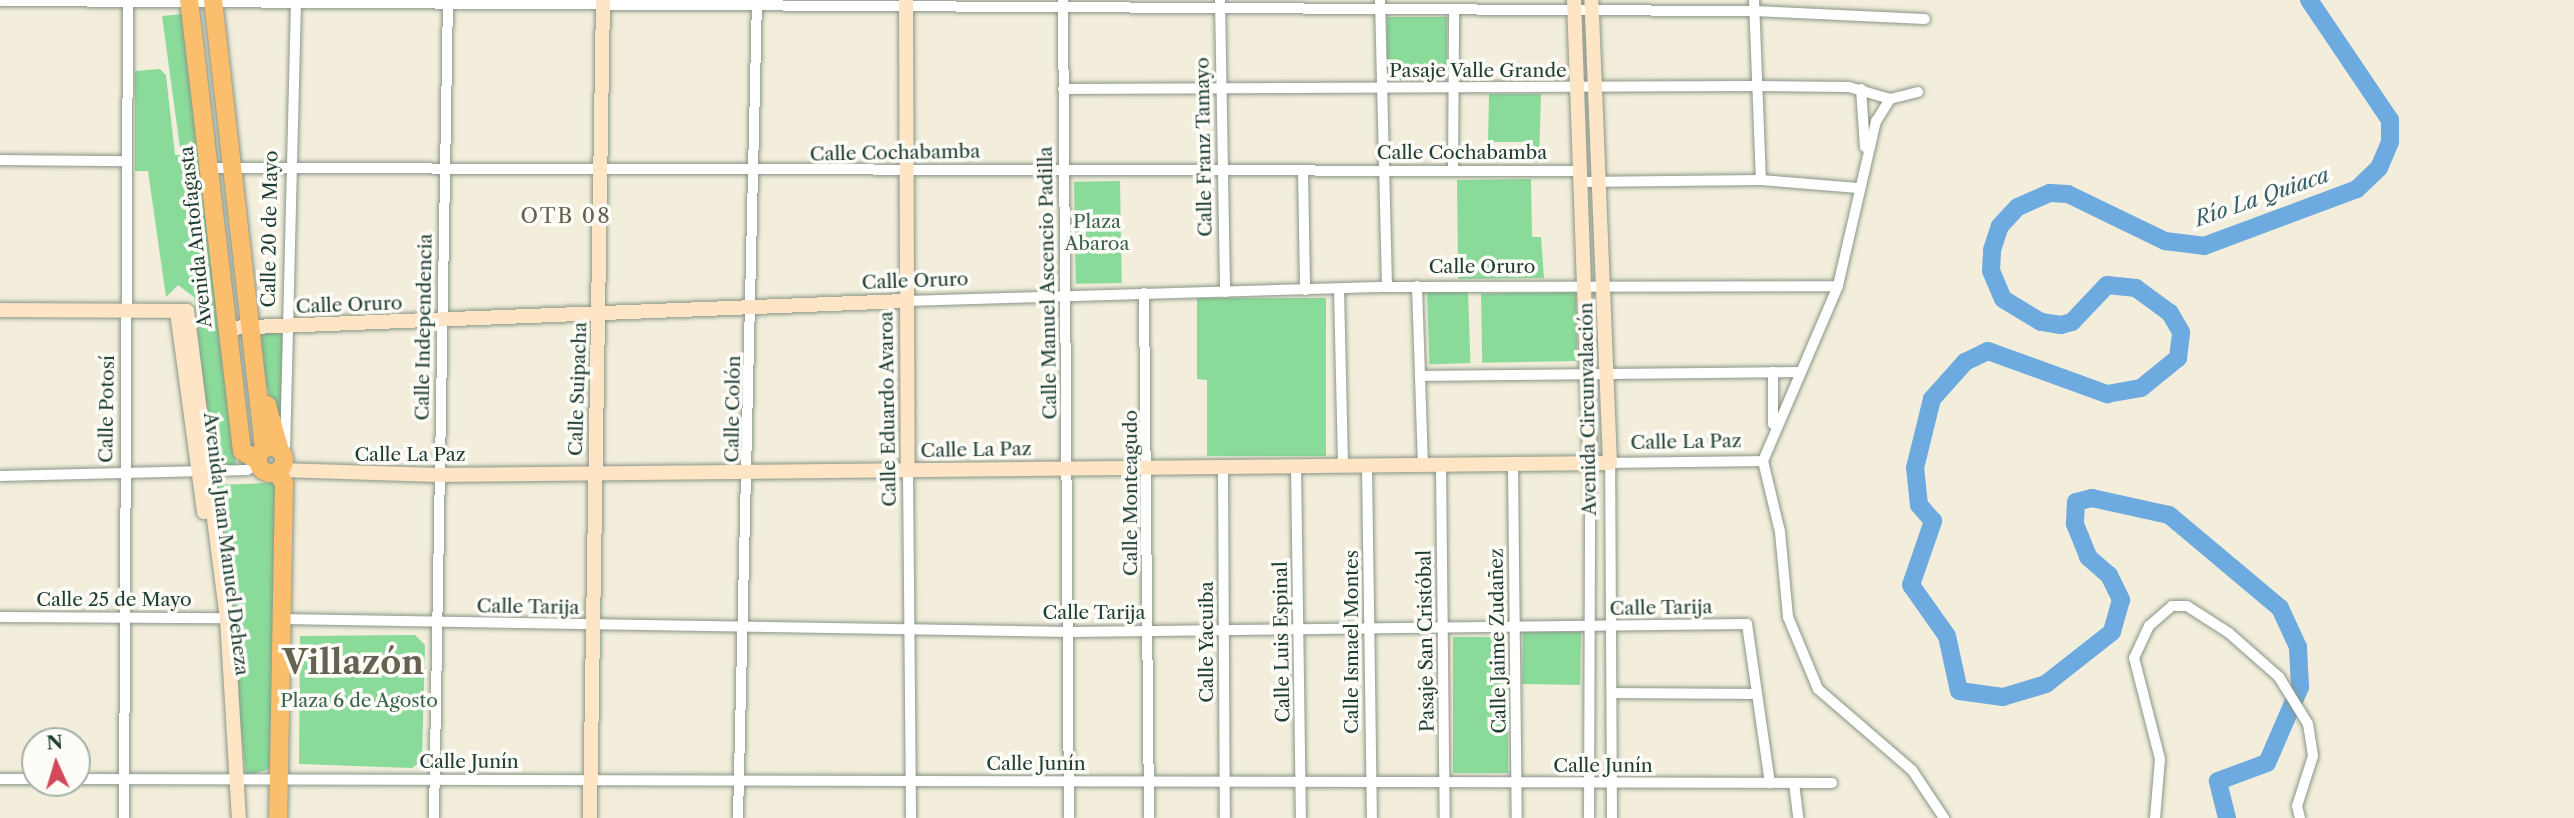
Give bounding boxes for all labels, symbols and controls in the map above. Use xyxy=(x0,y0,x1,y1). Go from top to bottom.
street label: Calle Franz Tamayo xyxy=(1191,57,1217,237)
street label: Pasaje Valle Grande xyxy=(1389,60,1567,82)
street label: Calle Cochabamba xyxy=(810,140,980,166)
street label: Calle Cochabamba xyxy=(1377,142,1547,164)
street label: Avenida Antofagasta xyxy=(175,145,217,329)
street label: Calle Manuel Ascencio Padilla xyxy=(1034,146,1062,420)
street label: Calle 20 de Mayo xyxy=(257,150,283,308)
water label: Río La Quiaca xyxy=(2192,162,2332,232)
district label: OTB 08 xyxy=(521,203,611,229)
park label: Plaza Abaroa xyxy=(1065,211,1129,255)
street label: Calle Independencia xyxy=(411,233,437,421)
street label: Calle Oruro xyxy=(1429,256,1535,278)
street label: Calle Oruro xyxy=(861,268,969,294)
street label: Calle Oruro xyxy=(295,292,403,318)
street label: Avenida Circunvalación xyxy=(1575,302,1601,516)
street label: Calle Eduardo Avaroa xyxy=(875,311,901,507)
street label: Calle Suipacha xyxy=(564,322,592,456)
street label: Calle Potosí xyxy=(95,355,119,463)
street label: Calle Colón xyxy=(721,355,745,463)
street label: Calle Monteagudo xyxy=(1120,410,1142,576)
street label: Avenida Juan Manuel Deheza xyxy=(199,411,253,677)
street label: Calle La Paz xyxy=(1630,430,1742,454)
street label: Calle La Paz xyxy=(920,438,1032,462)
street label: Calle La Paz xyxy=(354,444,466,466)
street label: Calle Jaime Zudañez xyxy=(1485,548,1511,734)
street label: Calle Ismael Montes xyxy=(1341,550,1363,734)
street label: Pasaje San Cristóbal xyxy=(1413,550,1439,732)
street label: Calle Luis Espinal xyxy=(1269,561,1295,723)
street label: Calle Yacuiba xyxy=(1196,581,1218,703)
street label: Calle 25 de Mayo xyxy=(36,589,192,611)
street label: Calle Tarija xyxy=(476,595,580,619)
street label: Calle Tarija xyxy=(1609,596,1713,620)
street label: Calle Tarija xyxy=(1042,602,1146,624)
district label: Villazón xyxy=(282,643,424,683)
park label: Plaza 6 de Agosto xyxy=(280,690,438,712)
north arrow xyxy=(21,727,91,797)
text: N xyxy=(46,731,64,755)
street label: Calle Junín xyxy=(419,751,519,773)
street label: Calle Junín xyxy=(986,753,1086,775)
street label: Calle Junín xyxy=(1553,755,1653,777)

